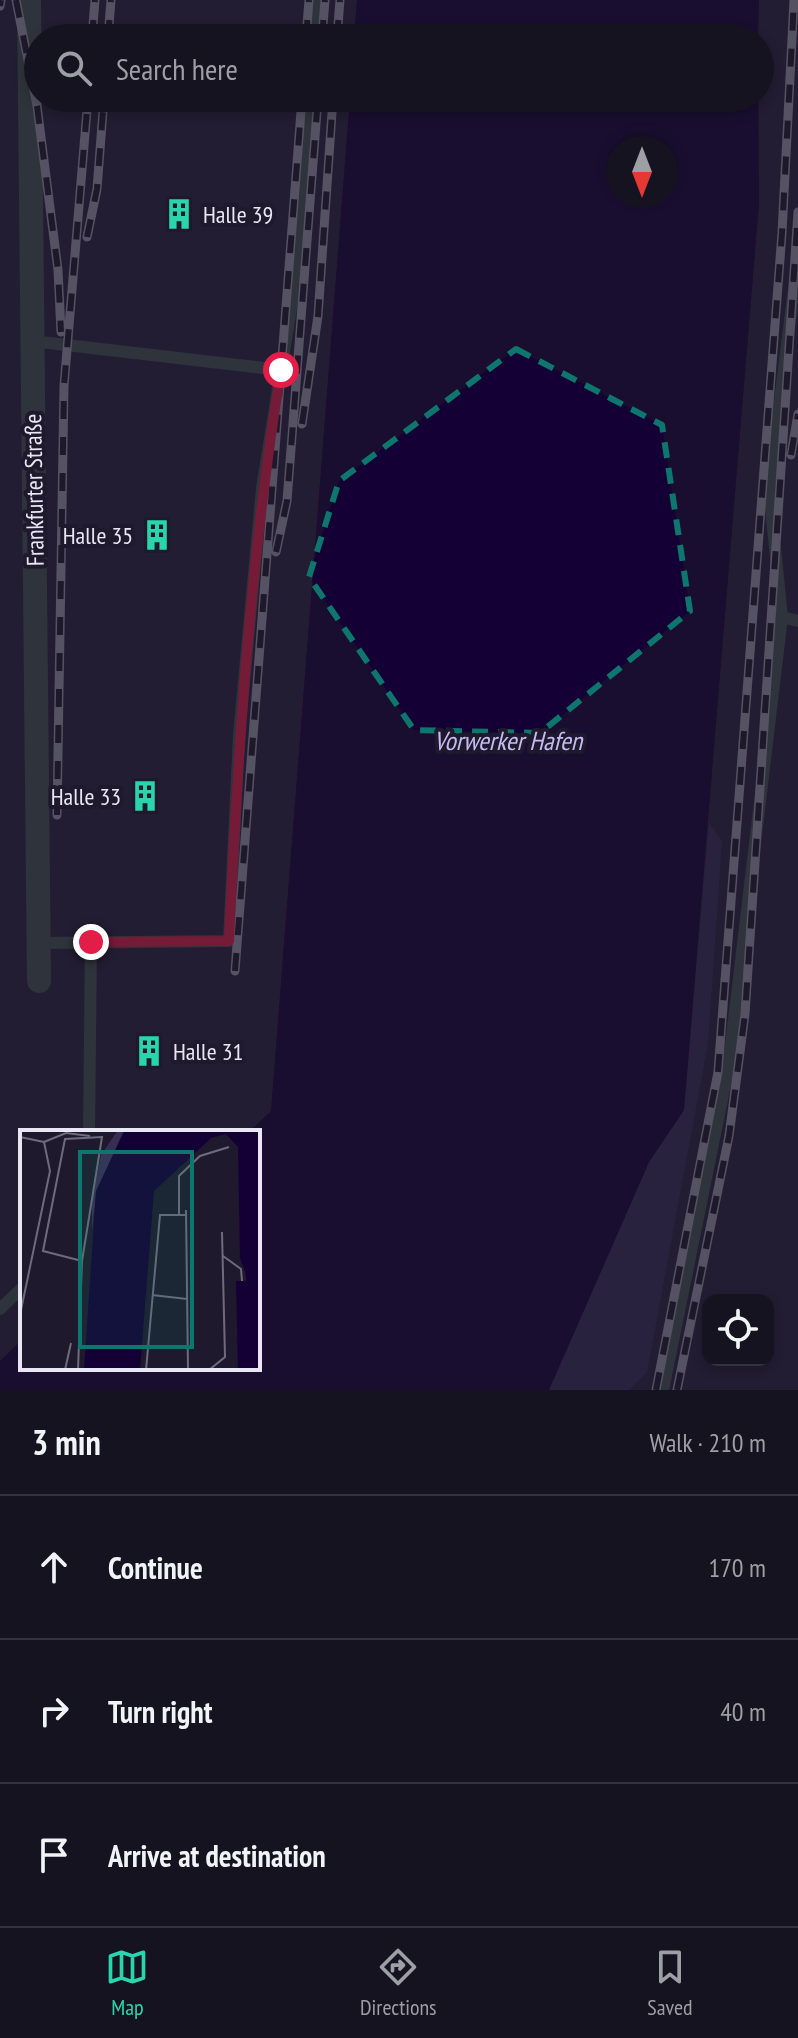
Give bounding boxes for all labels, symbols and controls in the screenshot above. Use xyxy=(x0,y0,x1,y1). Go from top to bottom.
search box xyxy=(24,24,774,112)
icon: search xyxy=(52,46,96,90)
text: Search here xyxy=(116,49,238,88)
north arrow xyxy=(606,136,678,208)
building icon: Halle 39 xyxy=(162,197,196,231)
place label: Halle 39 xyxy=(203,199,273,230)
route start xyxy=(263,352,299,388)
street label: Frankfurter Straße xyxy=(17,414,51,566)
building icon: Halle 35 xyxy=(140,518,174,552)
place label: Halle 35 xyxy=(63,520,133,551)
water label: Vorwerker Hafen xyxy=(434,724,584,757)
building icon: Halle 33 xyxy=(128,779,162,813)
place label: Halle 33 xyxy=(51,781,121,812)
route end xyxy=(73,924,109,960)
building icon: Halle 31 xyxy=(132,1034,166,1068)
place label: Halle 31 xyxy=(173,1036,243,1067)
inset map xyxy=(20,1130,260,1370)
map controls xyxy=(702,1294,774,1366)
button: locate xyxy=(702,1294,774,1366)
text: 3 min xyxy=(32,1420,101,1464)
text: Walk · 210 m xyxy=(649,1426,766,1459)
icon: ahead xyxy=(32,1545,76,1589)
text: Continue xyxy=(108,1548,203,1587)
text: 170 m xyxy=(708,1551,766,1584)
icon: right xyxy=(32,1689,76,1733)
text: Turn right xyxy=(108,1692,212,1731)
text: 40 m xyxy=(720,1695,766,1728)
icon: arrive xyxy=(32,1833,76,1877)
text: Arrive at destination xyxy=(108,1836,326,1875)
tab: Map xyxy=(105,1945,149,2021)
tab: Directions xyxy=(360,1945,437,2021)
tab: Saved xyxy=(647,1945,693,2021)

